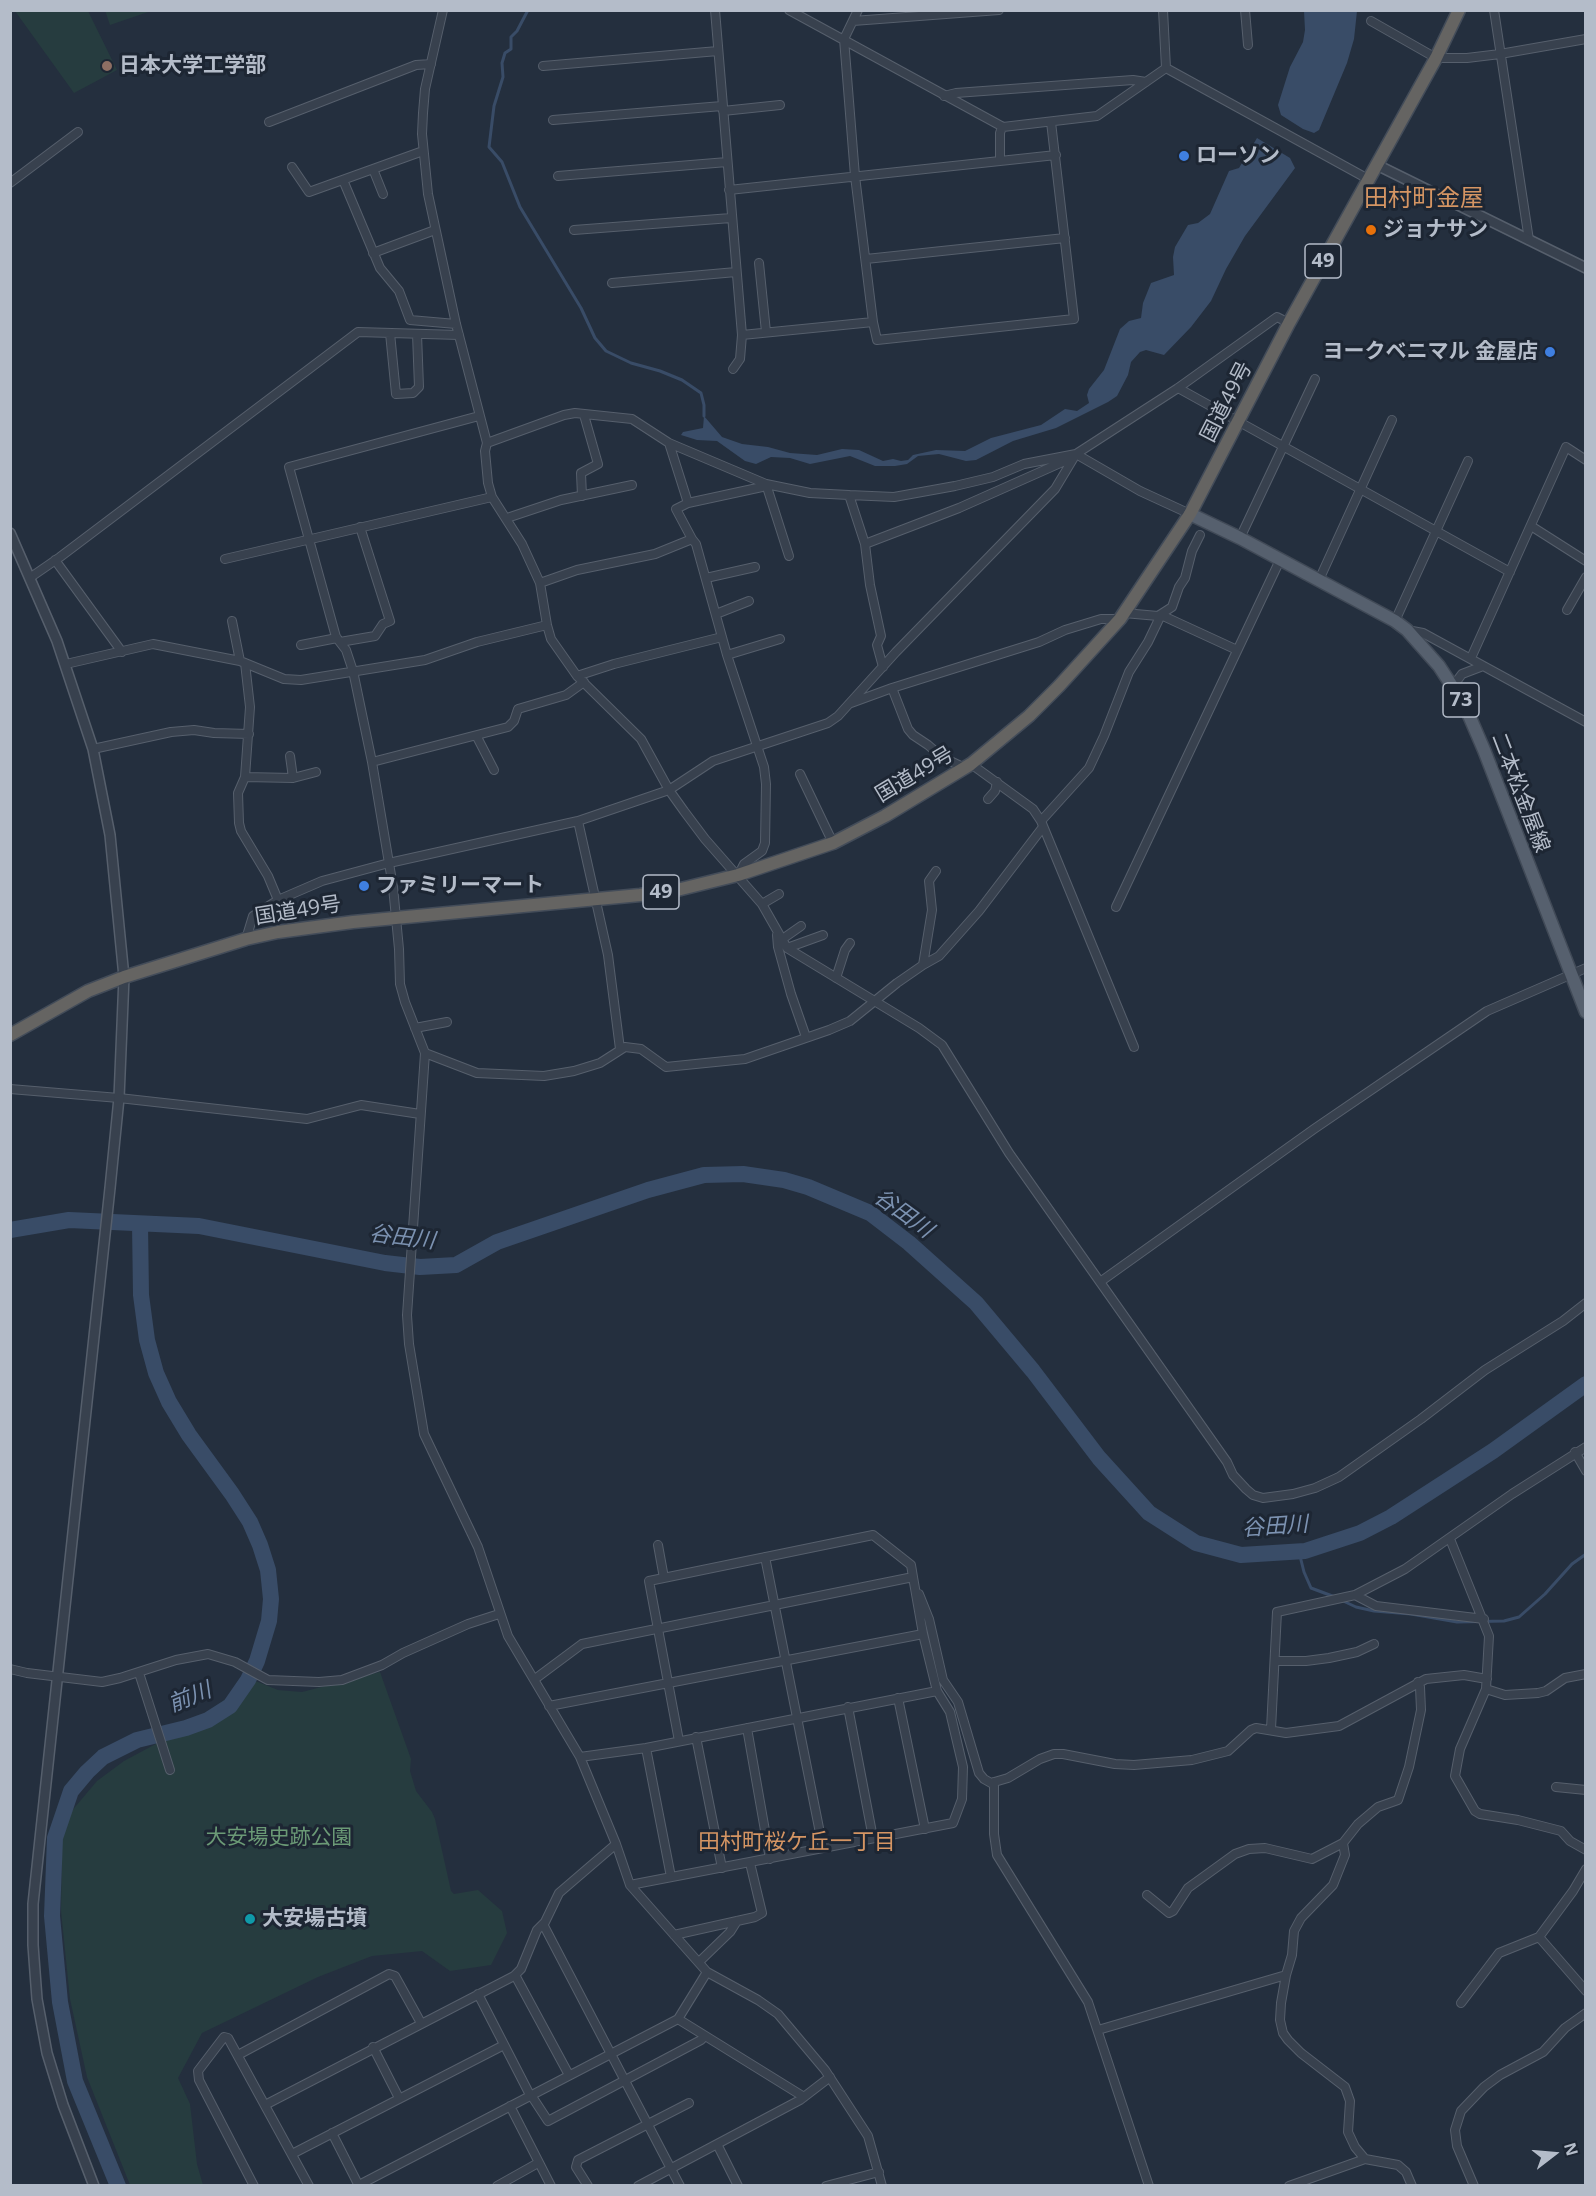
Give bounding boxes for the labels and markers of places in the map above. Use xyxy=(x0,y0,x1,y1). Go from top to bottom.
place label: 日本大学工学部 xyxy=(119,53,266,79)
marker: 日本大学工学部 xyxy=(100,59,114,73)
place label: ローソン xyxy=(1196,143,1280,169)
marker: ローソン xyxy=(1177,149,1191,163)
place label: ジョナサン xyxy=(1383,217,1488,243)
marker: ジョナサン xyxy=(1364,223,1378,237)
place label: ヨークベニマル 金屋店 xyxy=(1323,339,1538,365)
marker: ヨークベニマル 金屋店 xyxy=(1543,345,1557,359)
place label: ファミリーマート xyxy=(376,873,544,899)
marker: ファミリーマート xyxy=(357,879,371,893)
place label: 大安場古墳 xyxy=(262,1906,367,1932)
marker: 大安場古墳 xyxy=(243,1912,257,1926)

